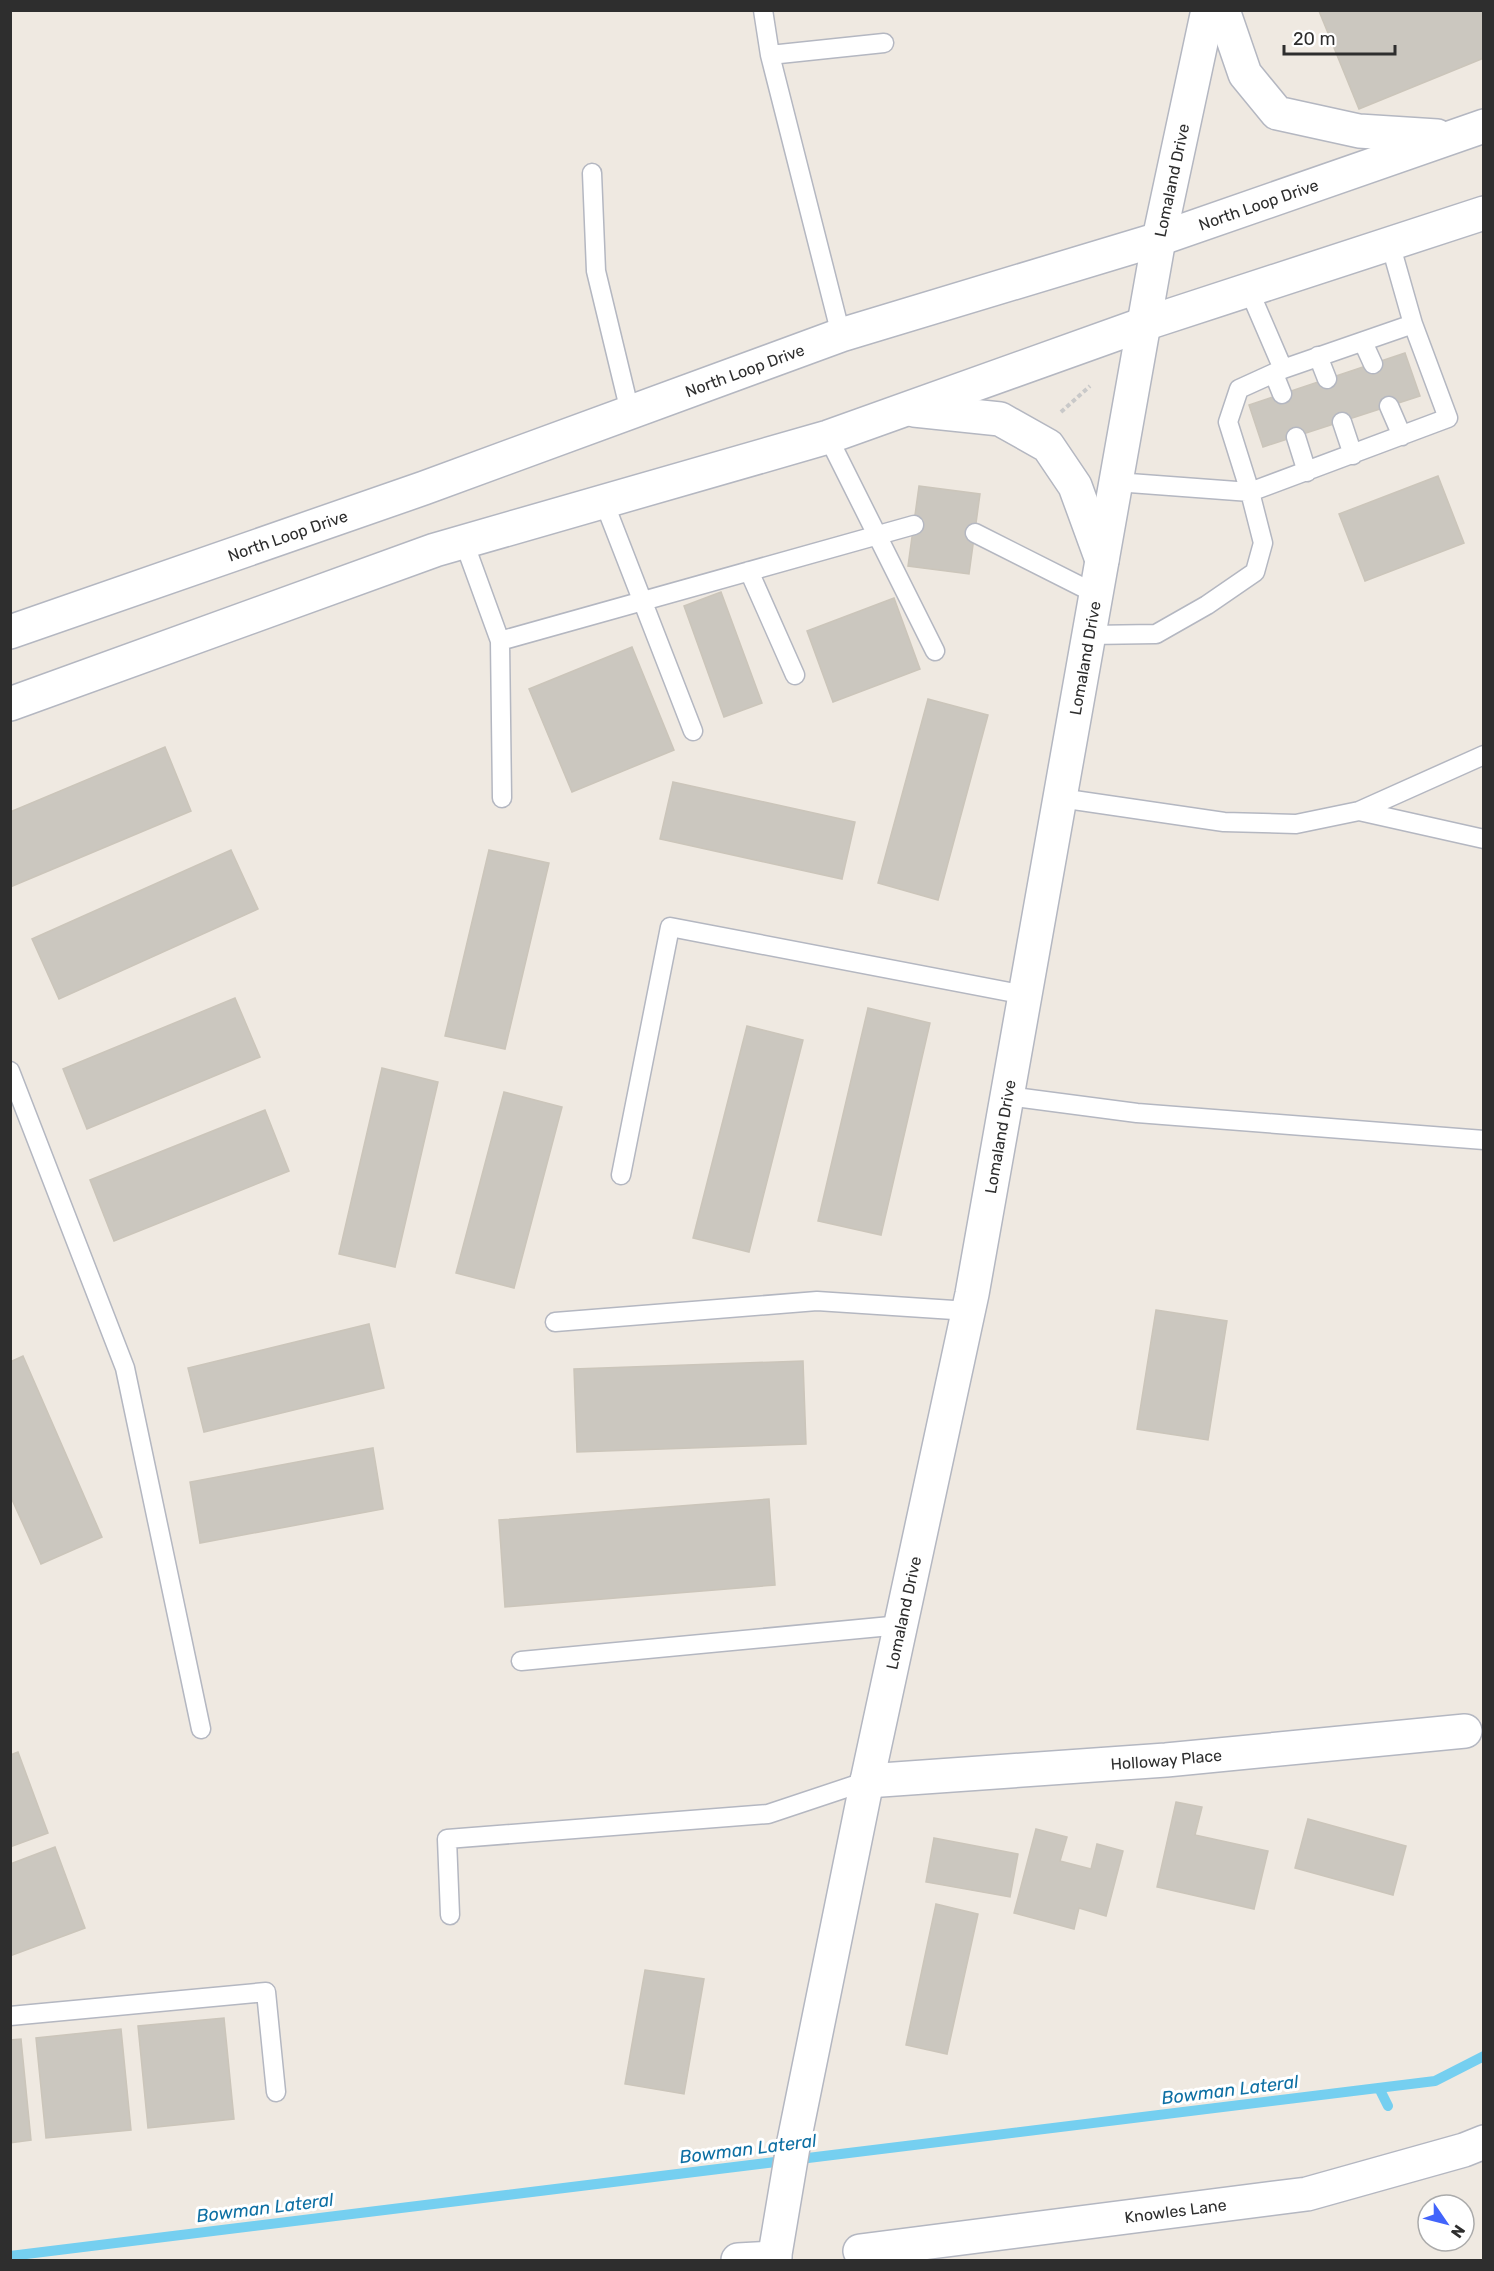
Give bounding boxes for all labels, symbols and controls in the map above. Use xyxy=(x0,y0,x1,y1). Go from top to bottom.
scale bar xyxy=(1284,18,1395,56)
text: 20 m xyxy=(1293,28,1335,50)
street label: Lomaland Drive xyxy=(1151,122,1193,239)
street label: North Loop Drive xyxy=(1196,175,1321,234)
street label: North Loop Drive xyxy=(683,340,807,401)
street label: North Loop Drive xyxy=(225,506,350,565)
street label: Lomaland Drive xyxy=(1066,600,1105,717)
street label: Lomaland Drive xyxy=(981,1078,1020,1195)
street label: Lomaland Drive xyxy=(882,1554,925,1671)
street label: Holloway Place xyxy=(1110,1746,1223,1774)
water label: Bowman Lateral xyxy=(1160,2071,1300,2109)
water label: Bowman Lateral xyxy=(678,2130,818,2168)
water label: Bowman Lateral xyxy=(195,2189,335,2227)
north arrow xyxy=(1416,2193,1476,2253)
street label: Knowles Lane xyxy=(1123,2195,1228,2227)
text: N xyxy=(1447,2221,1469,2241)

